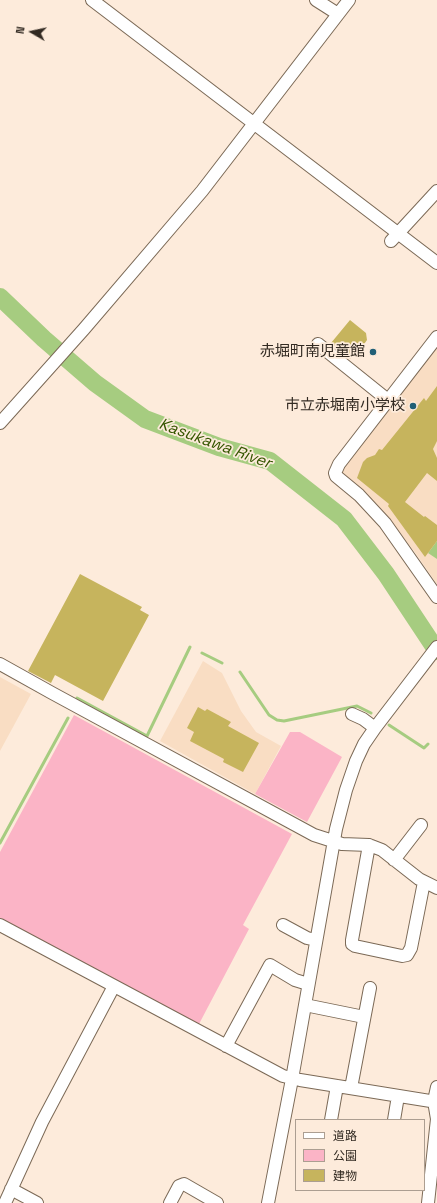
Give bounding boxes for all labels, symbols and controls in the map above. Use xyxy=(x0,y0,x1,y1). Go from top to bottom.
north arrow xyxy=(12,12,52,52)
text: N xyxy=(13,25,28,35)
place label: 赤堀町南児童館 xyxy=(260,343,365,361)
marker: 赤堀町南児童館 xyxy=(368,347,378,357)
place label: 市立赤堀南小学校 xyxy=(285,397,405,415)
marker: 市立赤堀南小学校 xyxy=(408,401,418,411)
water label: Kasukawa River xyxy=(156,415,274,473)
legend xyxy=(295,1119,425,1191)
text: 道路 xyxy=(333,1128,357,1144)
text: 公園 xyxy=(333,1148,357,1164)
text: 建物 xyxy=(333,1168,357,1184)

